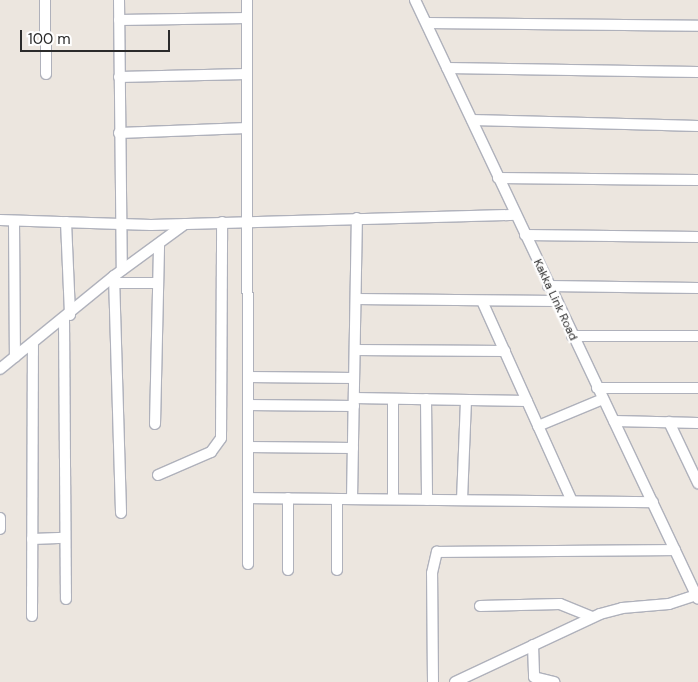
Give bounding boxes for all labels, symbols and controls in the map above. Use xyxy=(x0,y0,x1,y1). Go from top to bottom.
scale bar xyxy=(22,20,172,52)
text: 100 m xyxy=(28,29,71,49)
street label: Kakka Link Road xyxy=(530,257,580,343)

